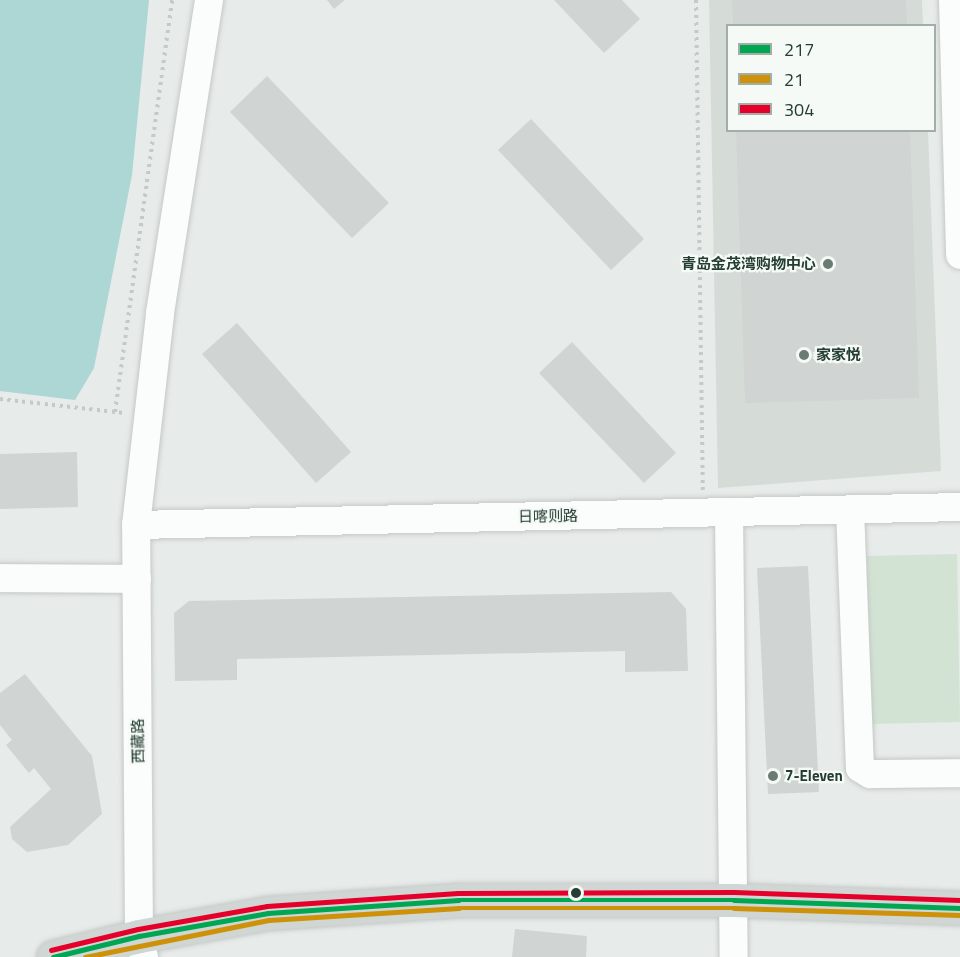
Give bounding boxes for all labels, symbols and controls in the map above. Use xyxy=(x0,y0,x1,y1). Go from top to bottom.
legend xyxy=(726,24,936,132)
text: 217 xyxy=(784,36,814,63)
text: 21 xyxy=(784,66,804,93)
text: 304 xyxy=(784,96,814,123)
place label: 青岛金茂湾购物中心 xyxy=(681,255,816,273)
marker: 青岛金茂湾购物中心 xyxy=(821,257,835,271)
place label: 家家悦 xyxy=(816,346,861,364)
marker: 家家悦 xyxy=(797,348,811,362)
street label: 日喀则路 xyxy=(518,506,578,526)
street label: 西藏路 xyxy=(129,718,147,764)
place label: 7-Eleven xyxy=(785,767,843,785)
marker: 7-Eleven xyxy=(766,769,780,783)
unlabelled marker xyxy=(570,887,582,899)

